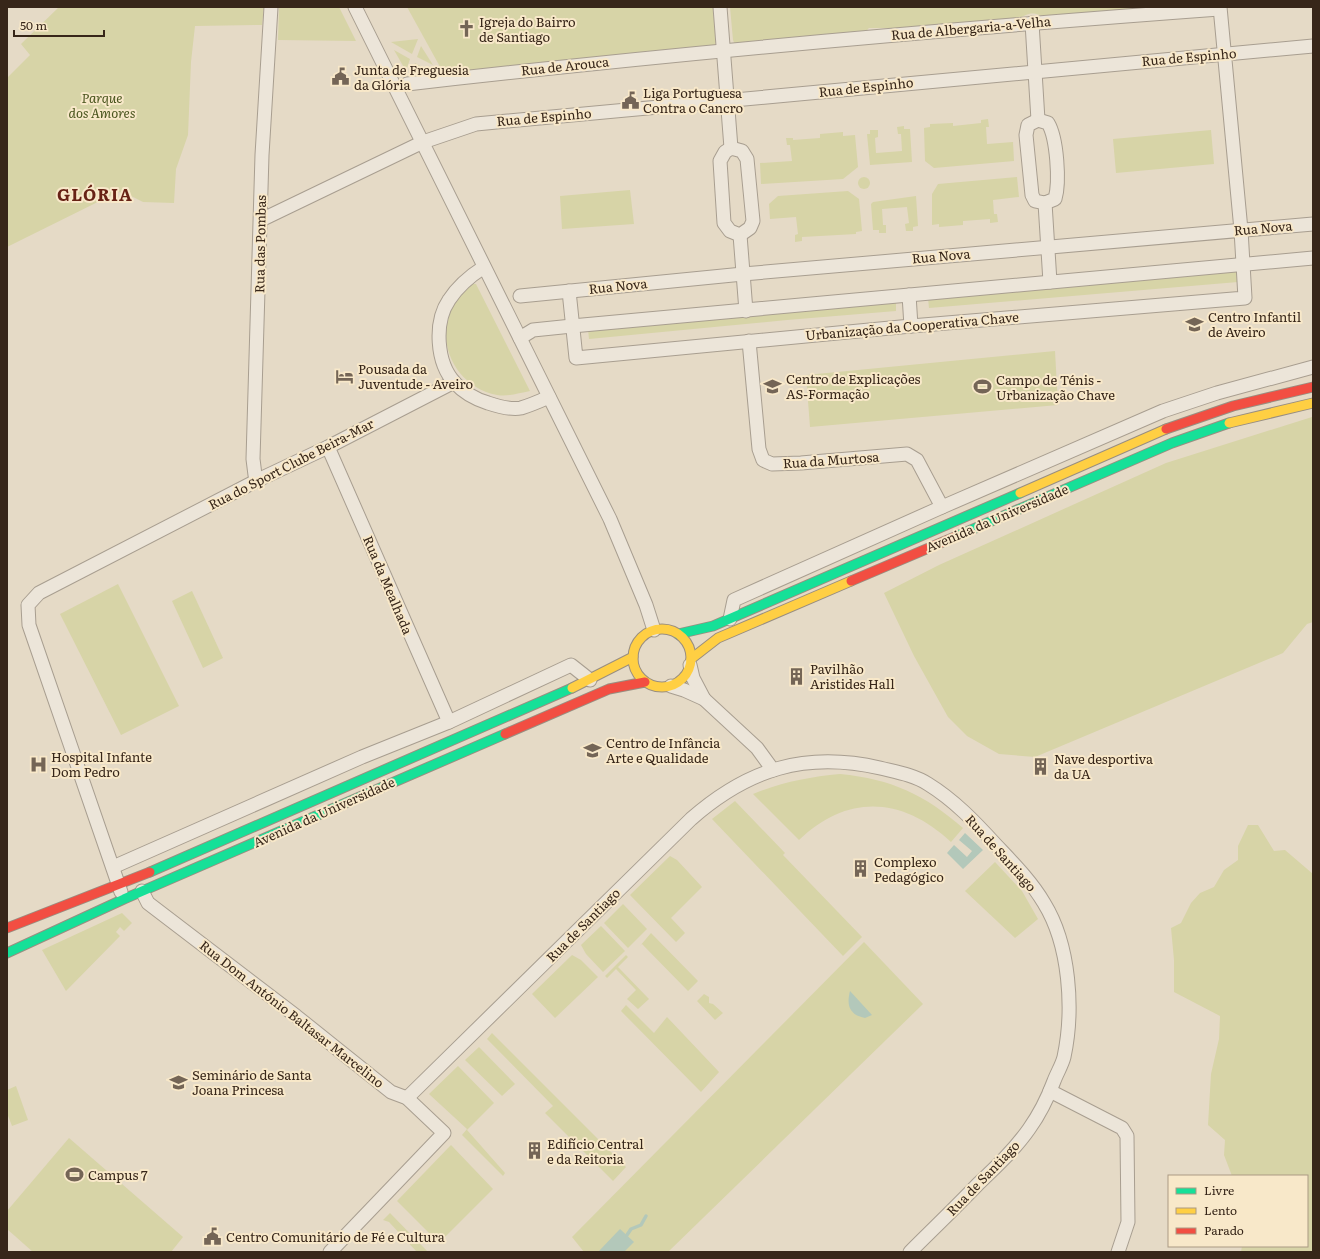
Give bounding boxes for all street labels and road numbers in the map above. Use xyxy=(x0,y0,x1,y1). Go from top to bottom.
street label: Rua de Albergaria-a-Velha xyxy=(890,11,1052,44)
street label: Rua de Espinho xyxy=(1141,43,1238,70)
street label: Rua de Arouca xyxy=(520,51,610,80)
street label: Rua de Espinho xyxy=(818,72,915,101)
street label: Rua de Espinho xyxy=(496,103,593,130)
street label: Rua das Pombas xyxy=(249,195,270,293)
street label: Rua Nova xyxy=(1233,215,1293,240)
street label: Rua Nova xyxy=(911,243,971,268)
street label: Rua Nova xyxy=(588,273,648,298)
street label: Urbanização da Cooperativa Chave xyxy=(804,307,1020,344)
street label: Rua do Sport Clube Beira-Mar xyxy=(205,413,378,514)
street label: Rua da Murtosa xyxy=(782,447,880,472)
street label: Avenida da Universidade xyxy=(923,479,1071,556)
street label: Rua da Mealhada xyxy=(359,532,418,637)
street label: Avenida da Universidade xyxy=(250,772,398,851)
street label: Rua de Santiago xyxy=(962,810,1041,896)
street label: Rua de Santiago xyxy=(541,883,624,966)
street label: Rua Dom António Baltasar Marcelino xyxy=(196,935,389,1092)
street label: Rua de Santiago xyxy=(942,1136,1024,1219)

